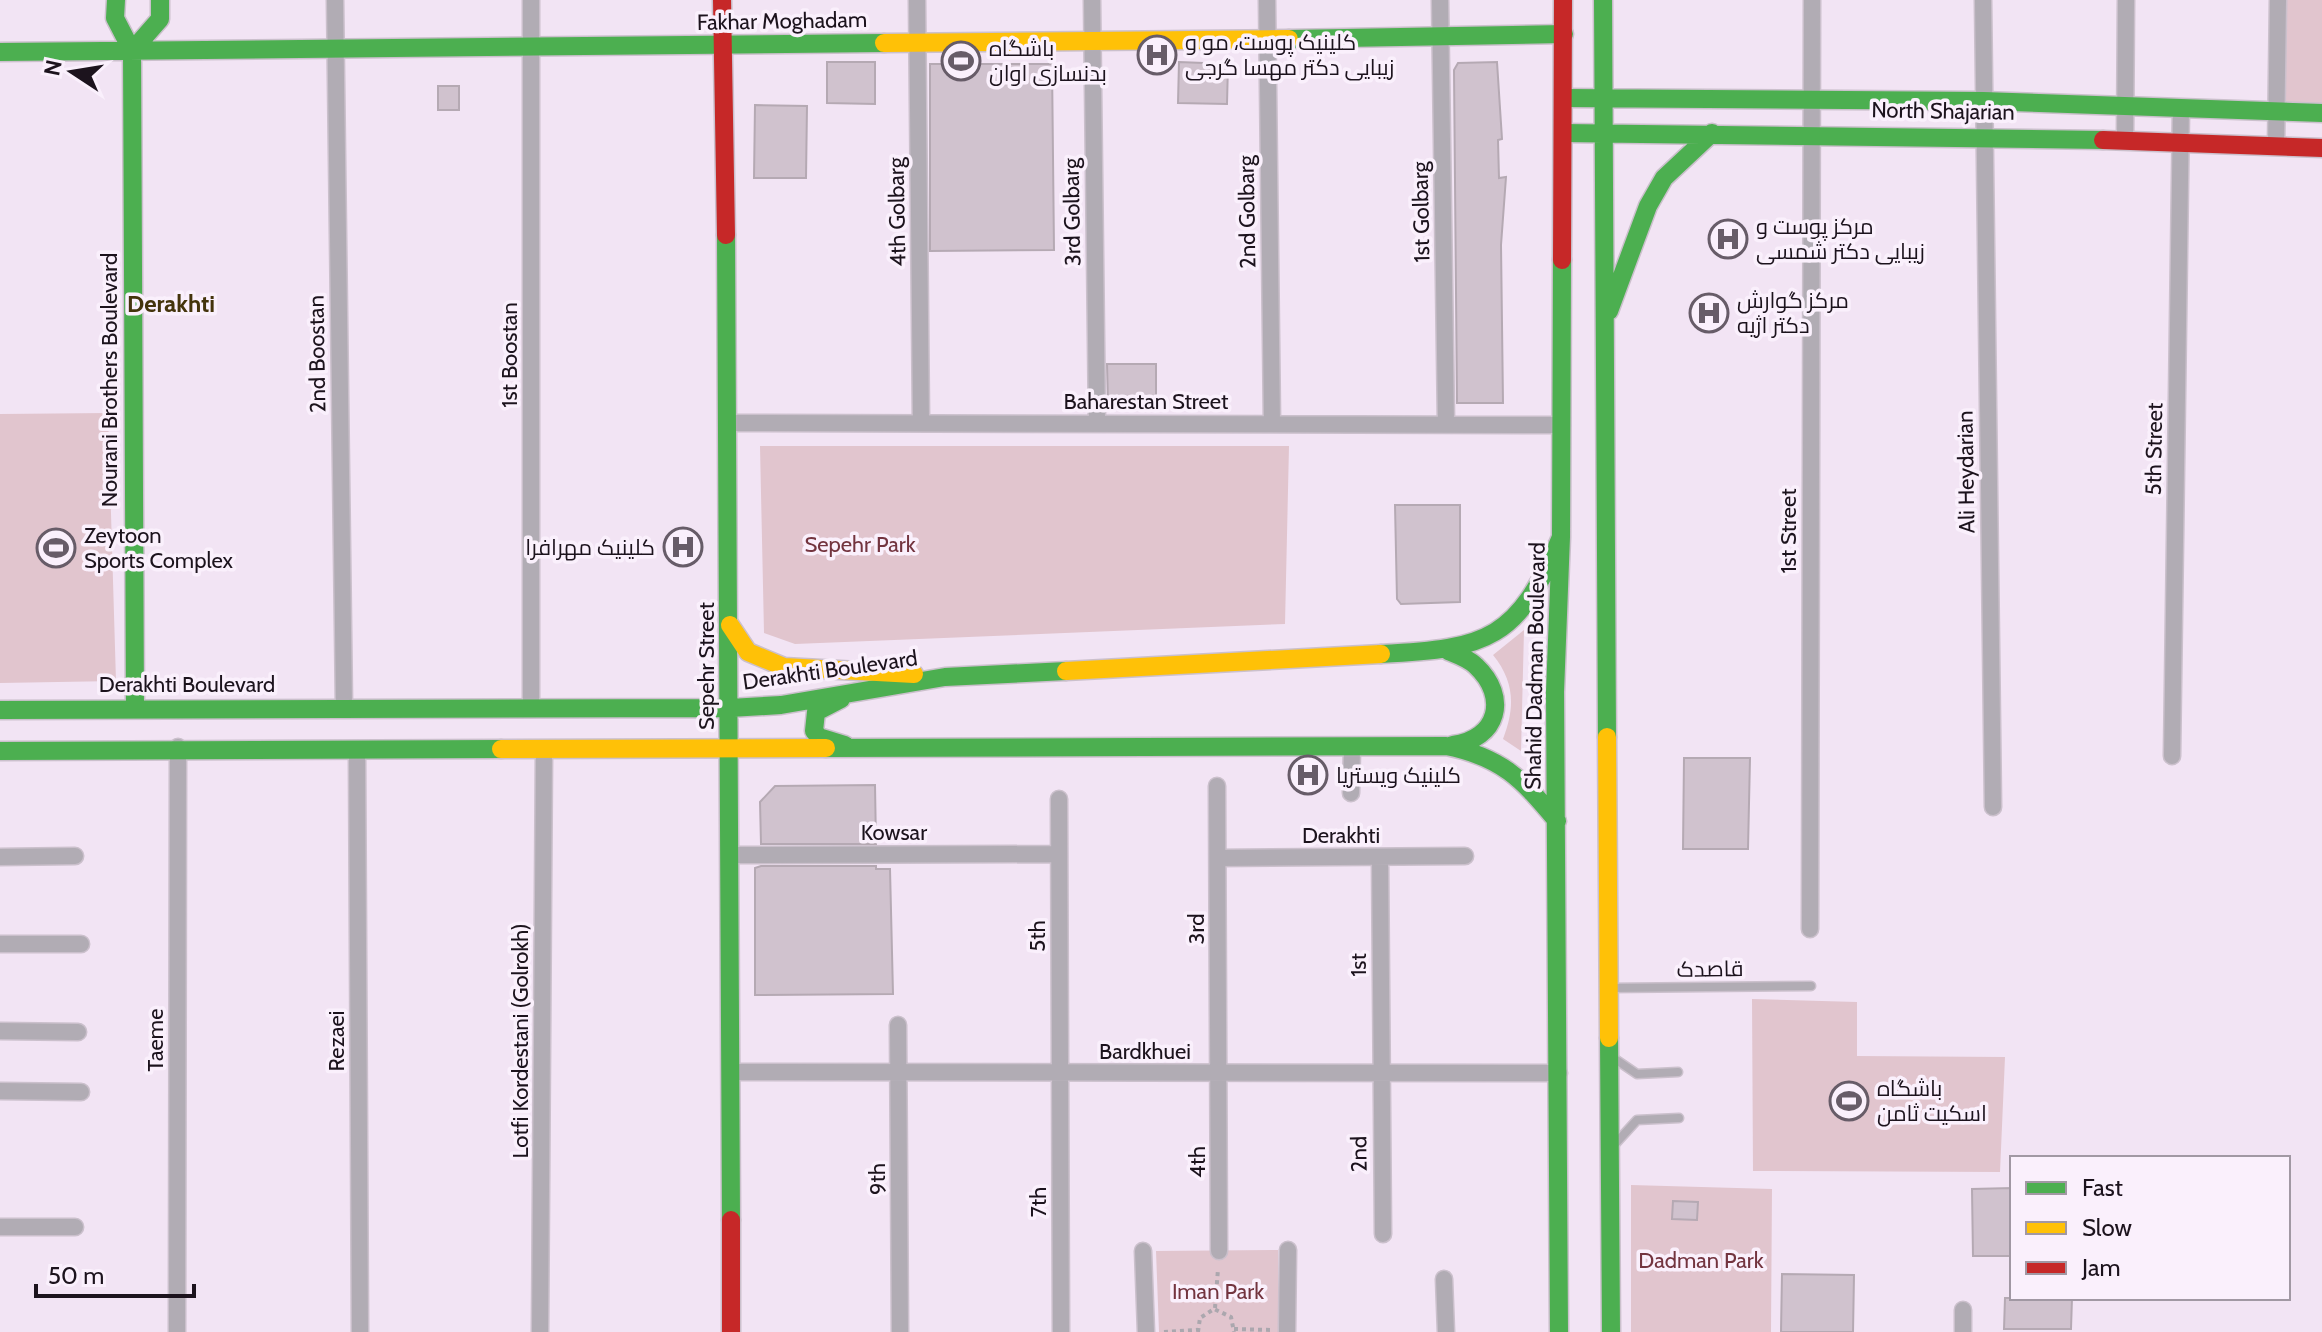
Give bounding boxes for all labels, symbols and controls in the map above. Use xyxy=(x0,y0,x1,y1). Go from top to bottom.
street label: Fakhar Moghadam xyxy=(697,6,867,36)
place label: کلینیک پوست، مو و زیبایی دکتر مهسا گرجی xyxy=(1185,29,1394,81)
north arrow xyxy=(32,32,112,112)
hospital icon: کلینیک پوست، مو و زیبایی دکتر مهسا گرجی xyxy=(1136,34,1178,76)
place label: باشگاه بدنسازی اوان xyxy=(989,35,1107,87)
sports icon: باشگاه بدنسازی اوان xyxy=(940,40,982,82)
text: N xyxy=(38,58,68,78)
street label: North Shajarian xyxy=(1871,96,2015,126)
street label: 2nd Golbarg xyxy=(1232,154,1261,269)
street label: 4th Golbarg xyxy=(883,156,911,267)
street label: 3rd Golbarg xyxy=(1058,157,1086,266)
street label: 1st Golbarg xyxy=(1407,160,1435,263)
place label: مرکز پوست و زیبایی دکتر شمسی xyxy=(1756,213,1925,265)
hospital icon: مرکز پوست و زیبایی دکتر شمسی xyxy=(1707,218,1749,260)
street label: Nourani Brothers Boulevard xyxy=(96,253,123,507)
place label: مرکز گوارش دکتر اژیه xyxy=(1737,287,1849,339)
district label: Derakhti xyxy=(127,289,215,318)
hospital icon: مرکز گوارش دکتر اژیه xyxy=(1688,292,1730,334)
street label: 2nd Boostan xyxy=(302,295,332,413)
street label: 1st Boostan xyxy=(496,302,523,408)
street label: Baharestan Street xyxy=(1064,388,1229,415)
street label: 5th Street xyxy=(2140,402,2168,496)
street label: Ali Heydarian xyxy=(1951,410,1981,534)
street label: 1st Street xyxy=(1775,488,1802,574)
place label: Zeytoon Sports Complex xyxy=(84,522,234,574)
hospital icon: کلینیک مهرافرا xyxy=(662,526,704,568)
sports icon: Zeytoon Sports Complex xyxy=(35,527,77,569)
park label: Sepehr Park xyxy=(804,531,916,558)
place label: کلینیک مهرافرا xyxy=(525,534,655,561)
street label: Shahid Dadman Boulevard xyxy=(1519,542,1551,790)
street label: Sepehr Street xyxy=(693,601,720,730)
street label: Derakhti Boulevard xyxy=(741,644,919,696)
street label: Derakhti Boulevard xyxy=(99,671,275,698)
hospital icon: کلینیک ویستریا xyxy=(1287,754,1329,796)
place label: کلینیک ویستریا xyxy=(1336,762,1461,789)
street label: Kowsar xyxy=(861,819,927,846)
street label: Derakhti xyxy=(1302,822,1380,849)
street label: 3rd xyxy=(1183,914,1210,944)
street label: 5th xyxy=(1024,920,1051,952)
street label: Lotfi Kordestani (Golrokh) xyxy=(507,923,534,1159)
street label: 1st xyxy=(1345,953,1372,977)
street label: قاصدک xyxy=(1676,955,1744,983)
street label: Taeme xyxy=(142,1009,169,1071)
street label: Rezaei xyxy=(323,1011,350,1071)
street label: Bardkhuei xyxy=(1099,1038,1191,1065)
place label: باشگاه اسکیت ثامن xyxy=(1877,1075,1987,1127)
sports icon: باشگاه اسکیت ثامن xyxy=(1828,1080,1870,1122)
street label: 2nd xyxy=(1345,1136,1373,1172)
street label: 4th xyxy=(1184,1146,1211,1178)
legend xyxy=(2010,1156,2290,1300)
street label: 9th xyxy=(864,1163,891,1195)
text: Fast xyxy=(2082,1173,2123,1202)
street label: 7th xyxy=(1025,1187,1052,1217)
text: Slow xyxy=(2082,1213,2132,1242)
park label: Dadman Park xyxy=(1638,1247,1764,1274)
scale bar xyxy=(36,1248,194,1298)
text: Jam xyxy=(2081,1253,2120,1282)
text: 50 m xyxy=(48,1261,104,1290)
park label: Iman Park xyxy=(1172,1278,1264,1305)

